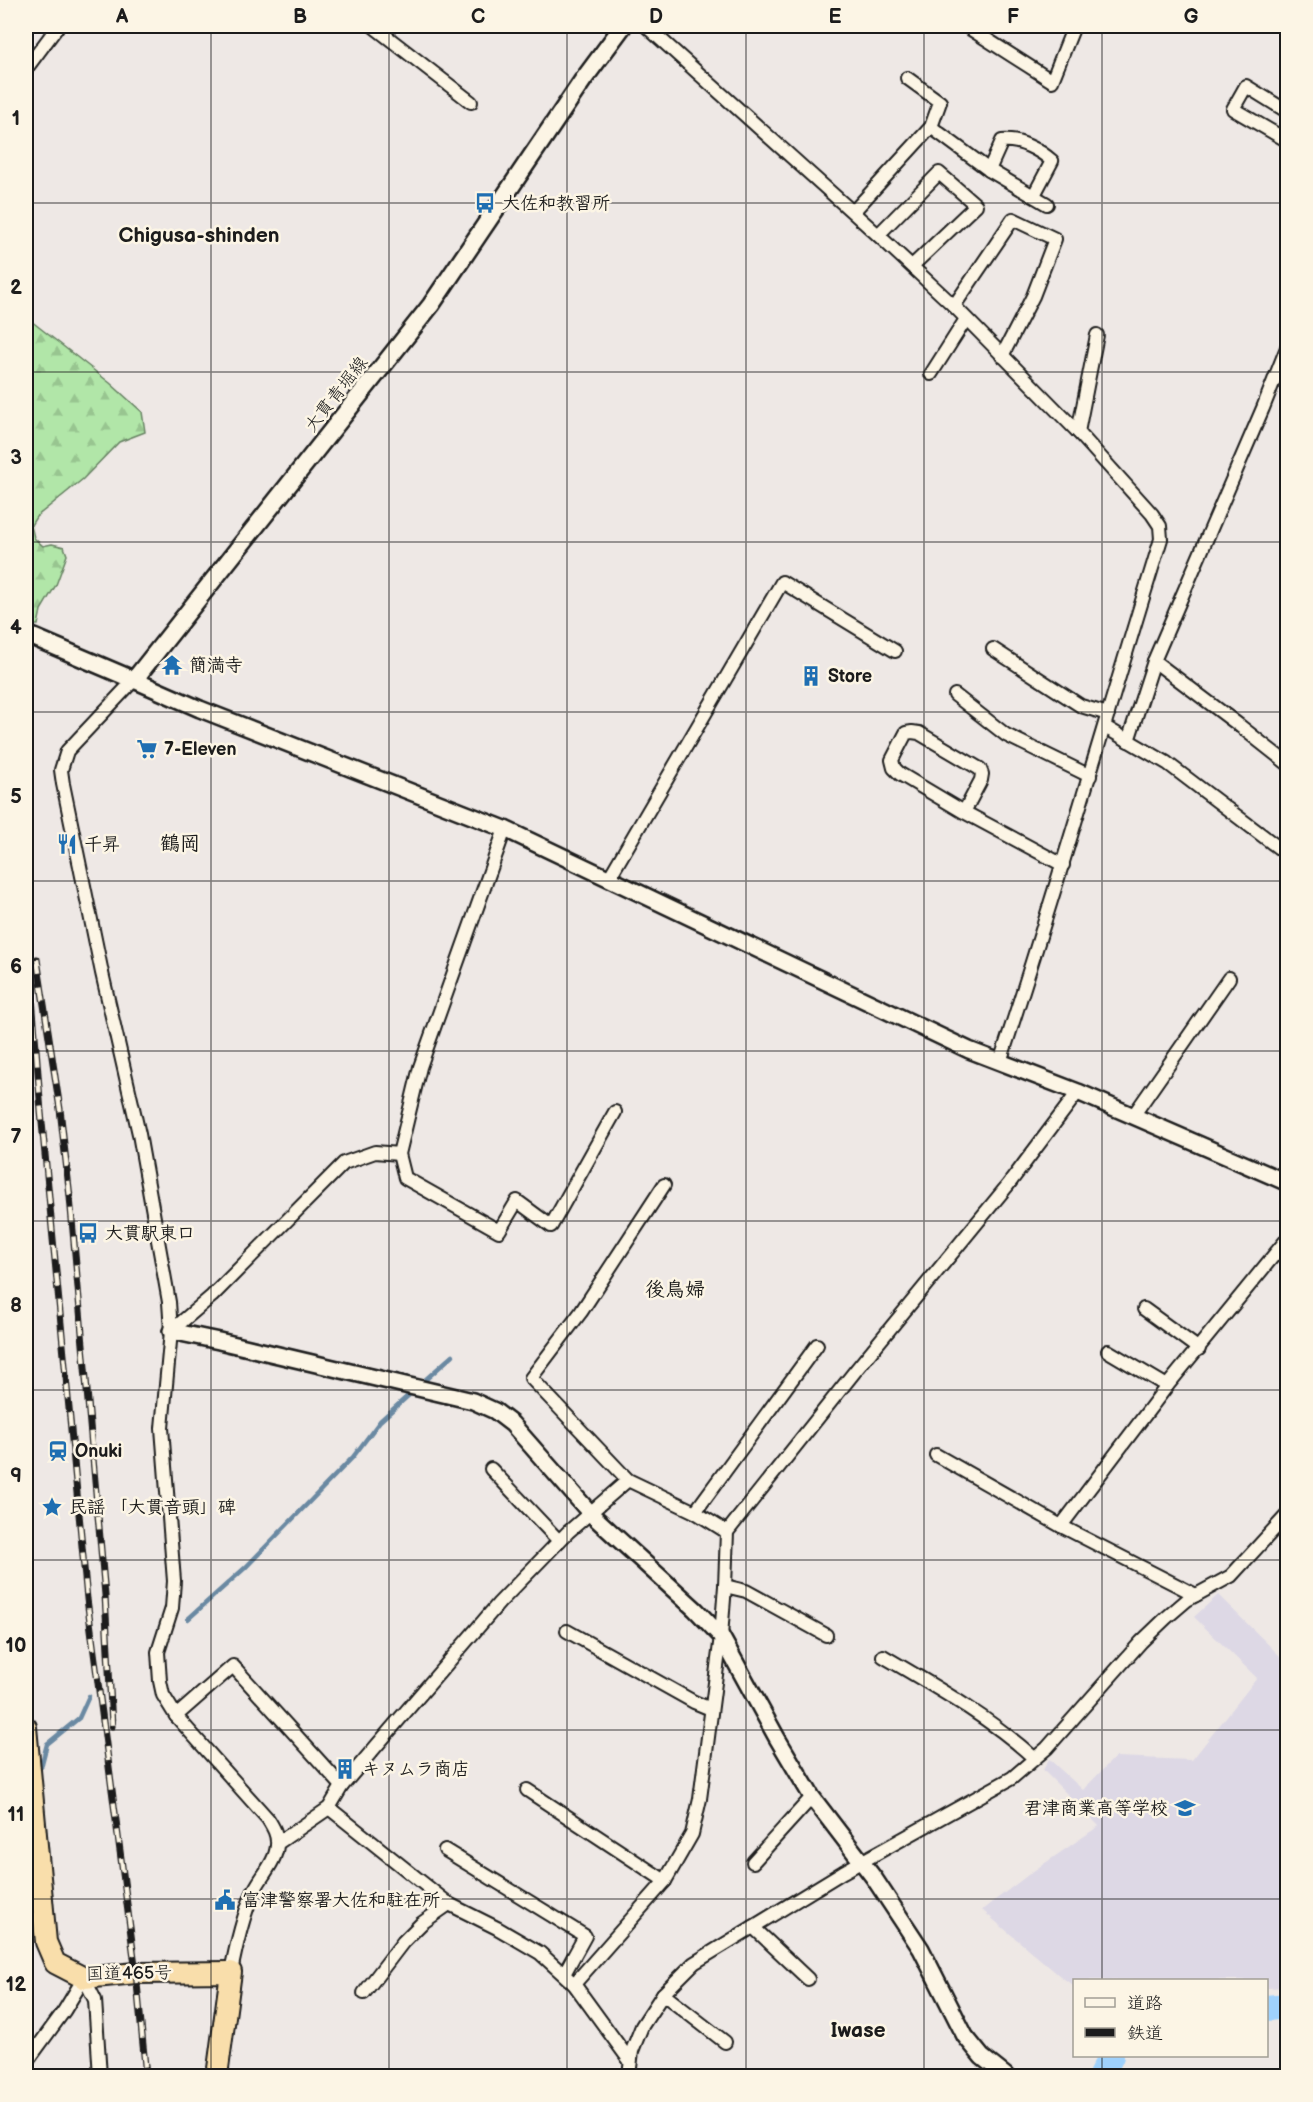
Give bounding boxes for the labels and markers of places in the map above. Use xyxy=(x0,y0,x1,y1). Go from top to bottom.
bus stop icon: 大佐和教習所 xyxy=(473,191,497,215)
place label: 大佐和教習所 xyxy=(502,193,610,214)
temple icon: 簡満寺 xyxy=(160,653,184,677)
place label: 簡満寺 xyxy=(189,655,243,676)
building icon: Store xyxy=(799,664,823,688)
place label: Store xyxy=(828,666,872,687)
supermarket icon: 7-Eleven xyxy=(135,737,159,761)
place label: 7-Eleven xyxy=(164,739,236,760)
restaurant icon: 千昇 xyxy=(55,832,79,856)
place label: 千昇 xyxy=(84,834,120,855)
bus stop icon: 大貫駅東口 xyxy=(76,1221,100,1245)
place label: 大貫駅東口 xyxy=(105,1223,195,1244)
station icon: Onuki xyxy=(46,1439,70,1463)
place label: Onuki xyxy=(75,1441,122,1462)
place icon: 民謡 「大貫音頭」碑 xyxy=(40,1495,64,1519)
place label: 民謡 「大貫音頭」碑 xyxy=(69,1497,236,1518)
building icon: キヌムラ商店 xyxy=(333,1757,357,1781)
place label: キヌムラ商店 xyxy=(362,1759,470,1780)
school or university icon: 君津商業高等学校 xyxy=(1173,1796,1197,1820)
place label: 君津商業高等学校 xyxy=(1024,1798,1168,1819)
public building icon: 富津警察署大佐和駐在所 xyxy=(213,1888,237,1912)
place label: 富津警察署大佐和駐在所 xyxy=(242,1890,440,1911)

